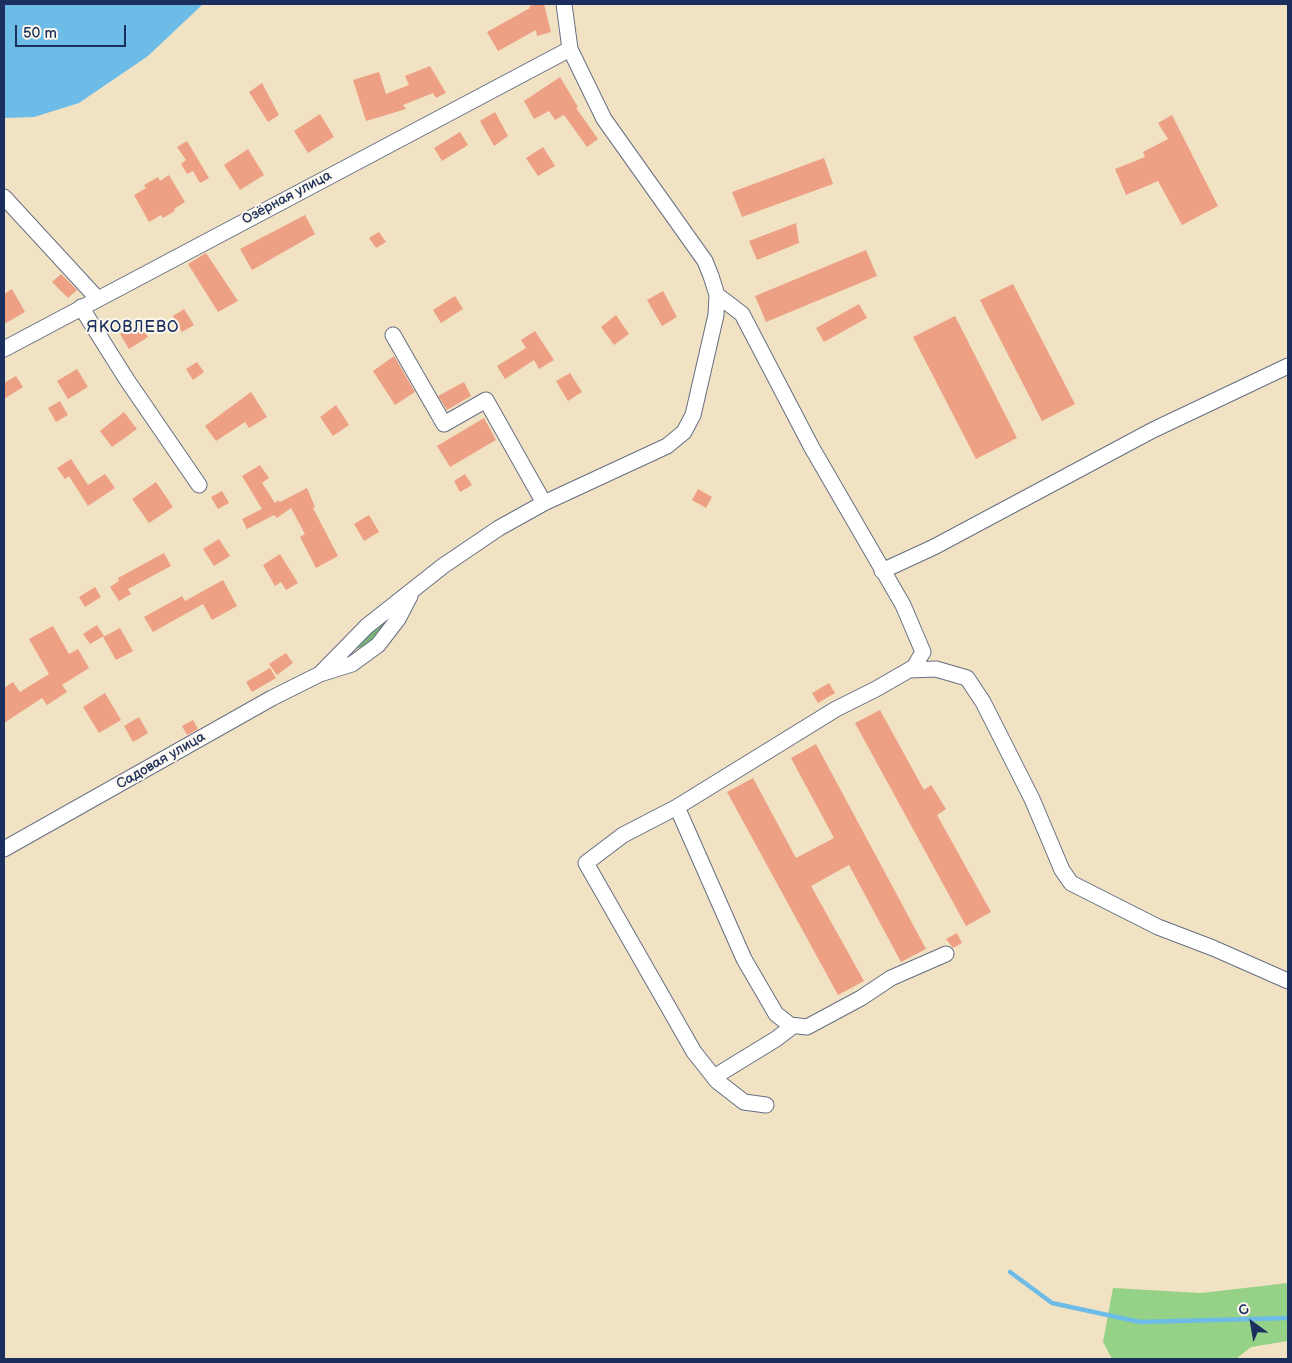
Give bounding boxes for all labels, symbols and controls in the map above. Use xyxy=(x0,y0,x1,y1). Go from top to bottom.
scale bar xyxy=(18,15,129,47)
text: 50 m xyxy=(23,24,57,43)
street label: Озёрная улица xyxy=(239,167,335,229)
district label: ЯКОВЛЕВО xyxy=(85,318,181,338)
street label: Садовая улица xyxy=(114,729,208,793)
north arrow xyxy=(1227,1298,1277,1348)
text: С xyxy=(1235,1300,1252,1320)

